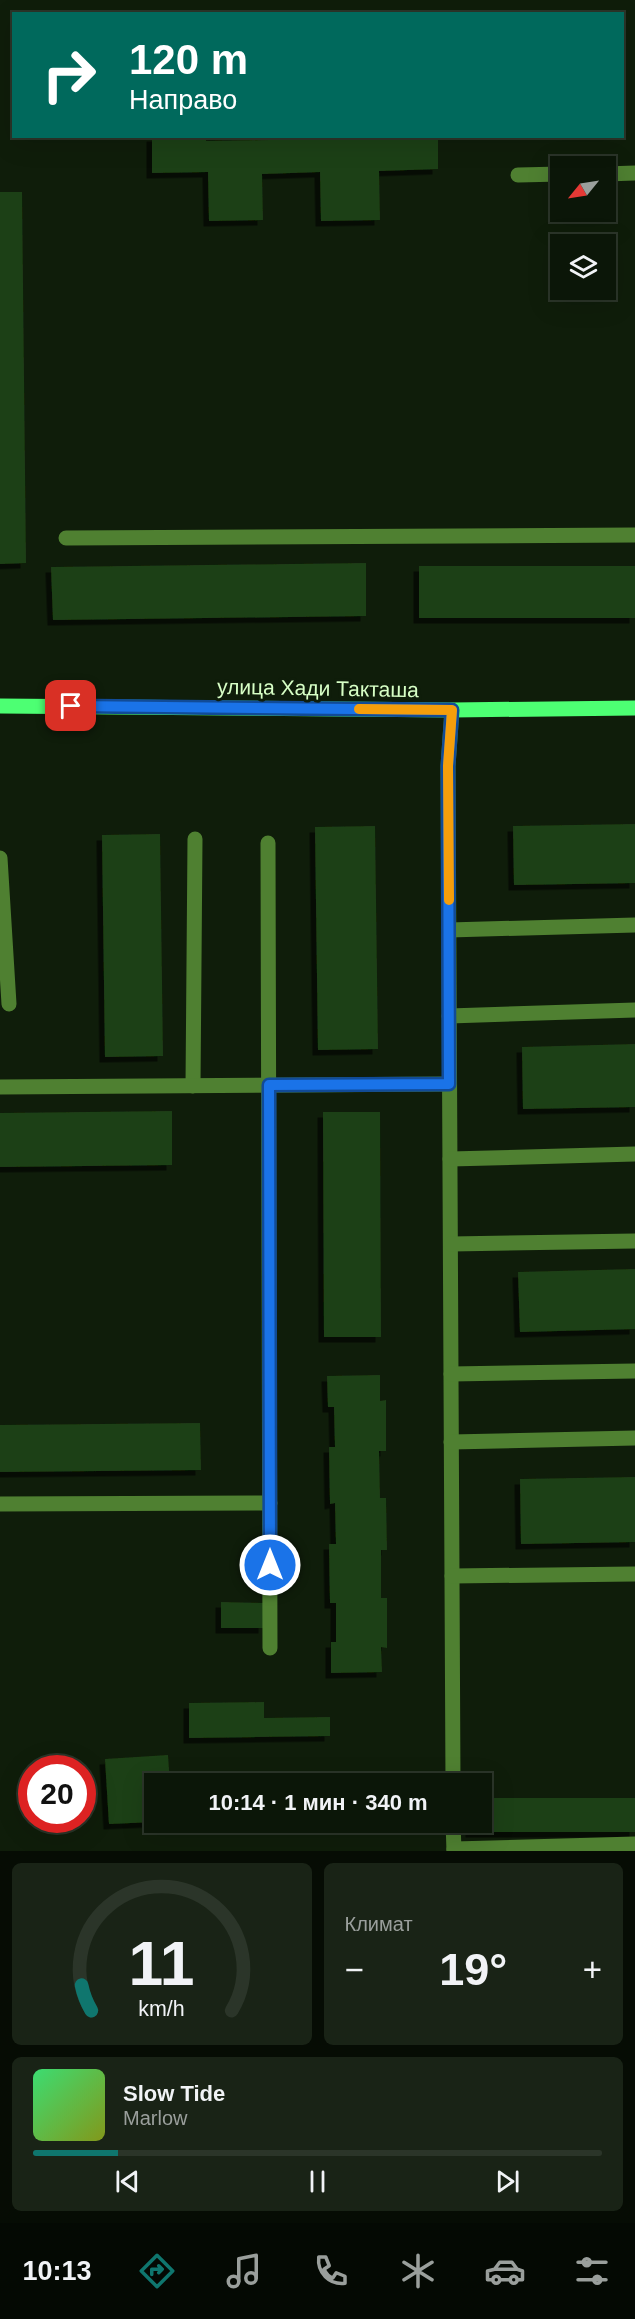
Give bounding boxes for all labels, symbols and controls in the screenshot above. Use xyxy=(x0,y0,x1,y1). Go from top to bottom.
icon: right xyxy=(30,36,108,114)
text: 120 m xyxy=(129,36,248,83)
text: Направо xyxy=(129,85,237,115)
north arrow xyxy=(550,156,616,222)
map controls xyxy=(550,156,616,300)
button: layers xyxy=(550,234,616,300)
street label: улица Хади Такташа xyxy=(217,675,419,701)
pin xyxy=(45,680,96,731)
icon: arrive xyxy=(54,689,87,722)
position arrow xyxy=(238,1533,302,1597)
speed limit sign: 20 xyxy=(18,1755,96,1833)
text: 10:14 · 1 мин · 340 m xyxy=(208,1790,428,1815)
text: Климат xyxy=(345,1913,413,1935)
text: 11 xyxy=(129,1929,195,1998)
text: 19° xyxy=(439,1944,507,1995)
text: − xyxy=(345,1951,364,1988)
text: + xyxy=(583,1951,602,1988)
text: km/h xyxy=(139,1997,185,2021)
text: Slow Tide xyxy=(123,2081,225,2106)
text: Marlow xyxy=(123,2107,187,2129)
icon: previous xyxy=(111,2165,144,2198)
icon: pause xyxy=(301,2165,334,2198)
icon: next xyxy=(491,2165,524,2198)
icon: directions xyxy=(136,2250,178,2292)
icon: music xyxy=(223,2250,265,2292)
icon: phone xyxy=(310,2250,352,2292)
icon: climate xyxy=(397,2250,439,2292)
icon: car xyxy=(484,2250,526,2292)
icon: filters xyxy=(571,2250,613,2292)
text: 10:13 xyxy=(22,2256,91,2286)

